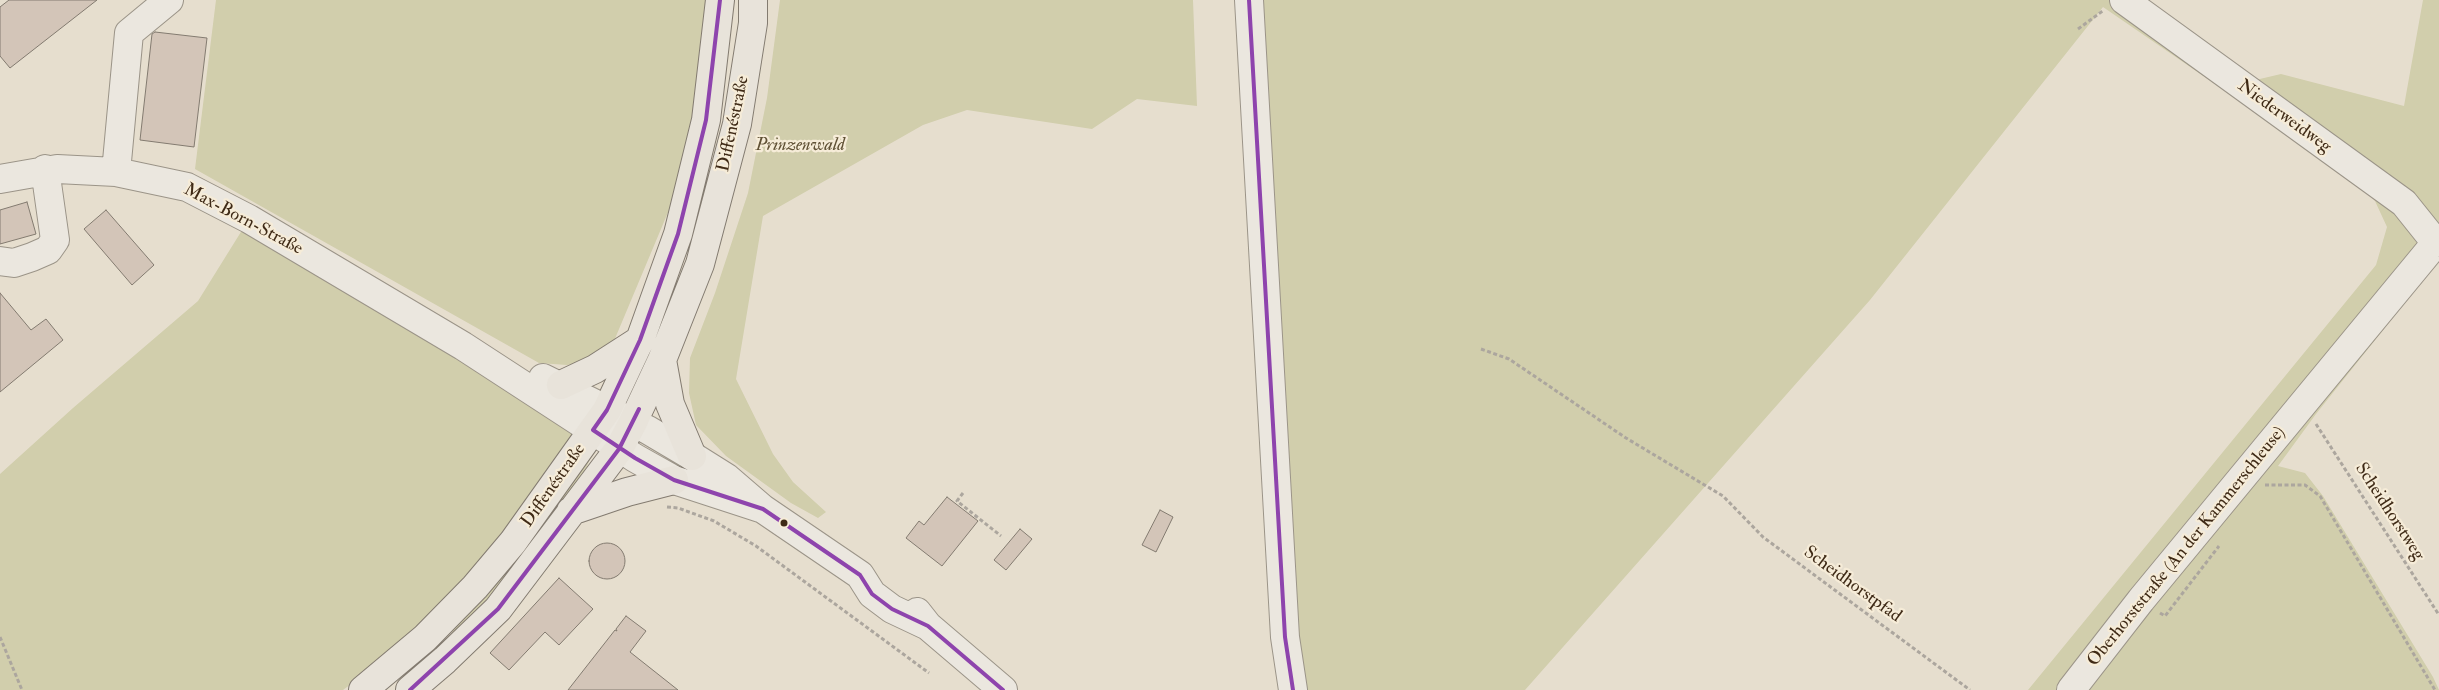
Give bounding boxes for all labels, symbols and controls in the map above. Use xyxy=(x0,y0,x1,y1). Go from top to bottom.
street label: Diffenéstraße xyxy=(713,74,755,174)
street label: Niederweidweg xyxy=(2233,76,2335,158)
park label: Prinzenwald xyxy=(755,135,845,157)
street label: Max-Born-Straße xyxy=(180,180,306,260)
street label: Oberhorststraße (An der Kammerschleuse) xyxy=(2083,423,2291,671)
street label: Diffenéstraße xyxy=(517,440,591,532)
street label: Scheidhorstweg xyxy=(2349,459,2429,565)
unlabelled marker xyxy=(779,518,789,528)
street label: Scheidhorstpfad xyxy=(1799,542,1905,628)

